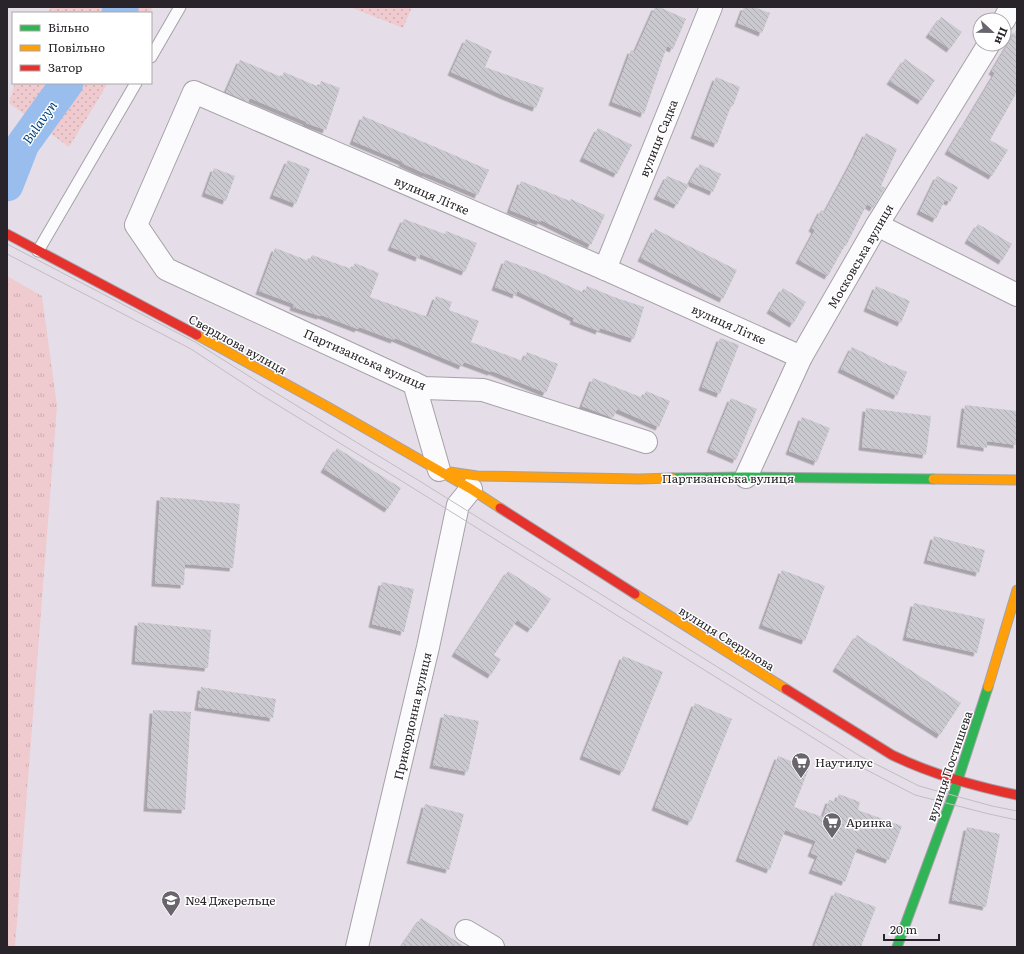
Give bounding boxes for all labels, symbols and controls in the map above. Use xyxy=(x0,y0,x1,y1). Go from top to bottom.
legend xyxy=(12,12,152,84)
north arrow xyxy=(972,12,1012,52)
text: Вільно xyxy=(48,18,89,36)
text: Пн xyxy=(991,25,1013,47)
text: Повільно xyxy=(48,38,105,56)
text: Затор xyxy=(48,58,83,76)
water label: Bulavyn xyxy=(17,96,61,148)
street label: вулиця Садка xyxy=(634,96,682,180)
street label: вулиця Літке xyxy=(392,171,472,219)
street label: Московська вулиця xyxy=(823,200,897,312)
street label: вулиця Літке xyxy=(689,300,769,348)
street label: Свердлова вулиця xyxy=(186,309,290,379)
street label: Партизанська вулиця xyxy=(301,324,429,394)
street label: Партизанська вулиця xyxy=(662,469,794,487)
street label: вулиця Свердлова xyxy=(676,601,779,675)
street label: Прикордонна вулиця xyxy=(389,650,435,782)
street label: вулиця Постишева xyxy=(922,708,977,824)
supermarket icon: Наутилус xyxy=(790,751,812,779)
place label: Наутилус xyxy=(815,753,873,771)
supermarket icon: Аринка xyxy=(821,811,843,839)
place label: Аринка xyxy=(846,813,893,831)
school or university icon: №4 Джерельце xyxy=(160,889,182,917)
place label: №4 Джерельце xyxy=(185,891,276,909)
scale bar xyxy=(884,916,939,942)
text: 20 m xyxy=(890,920,917,938)

